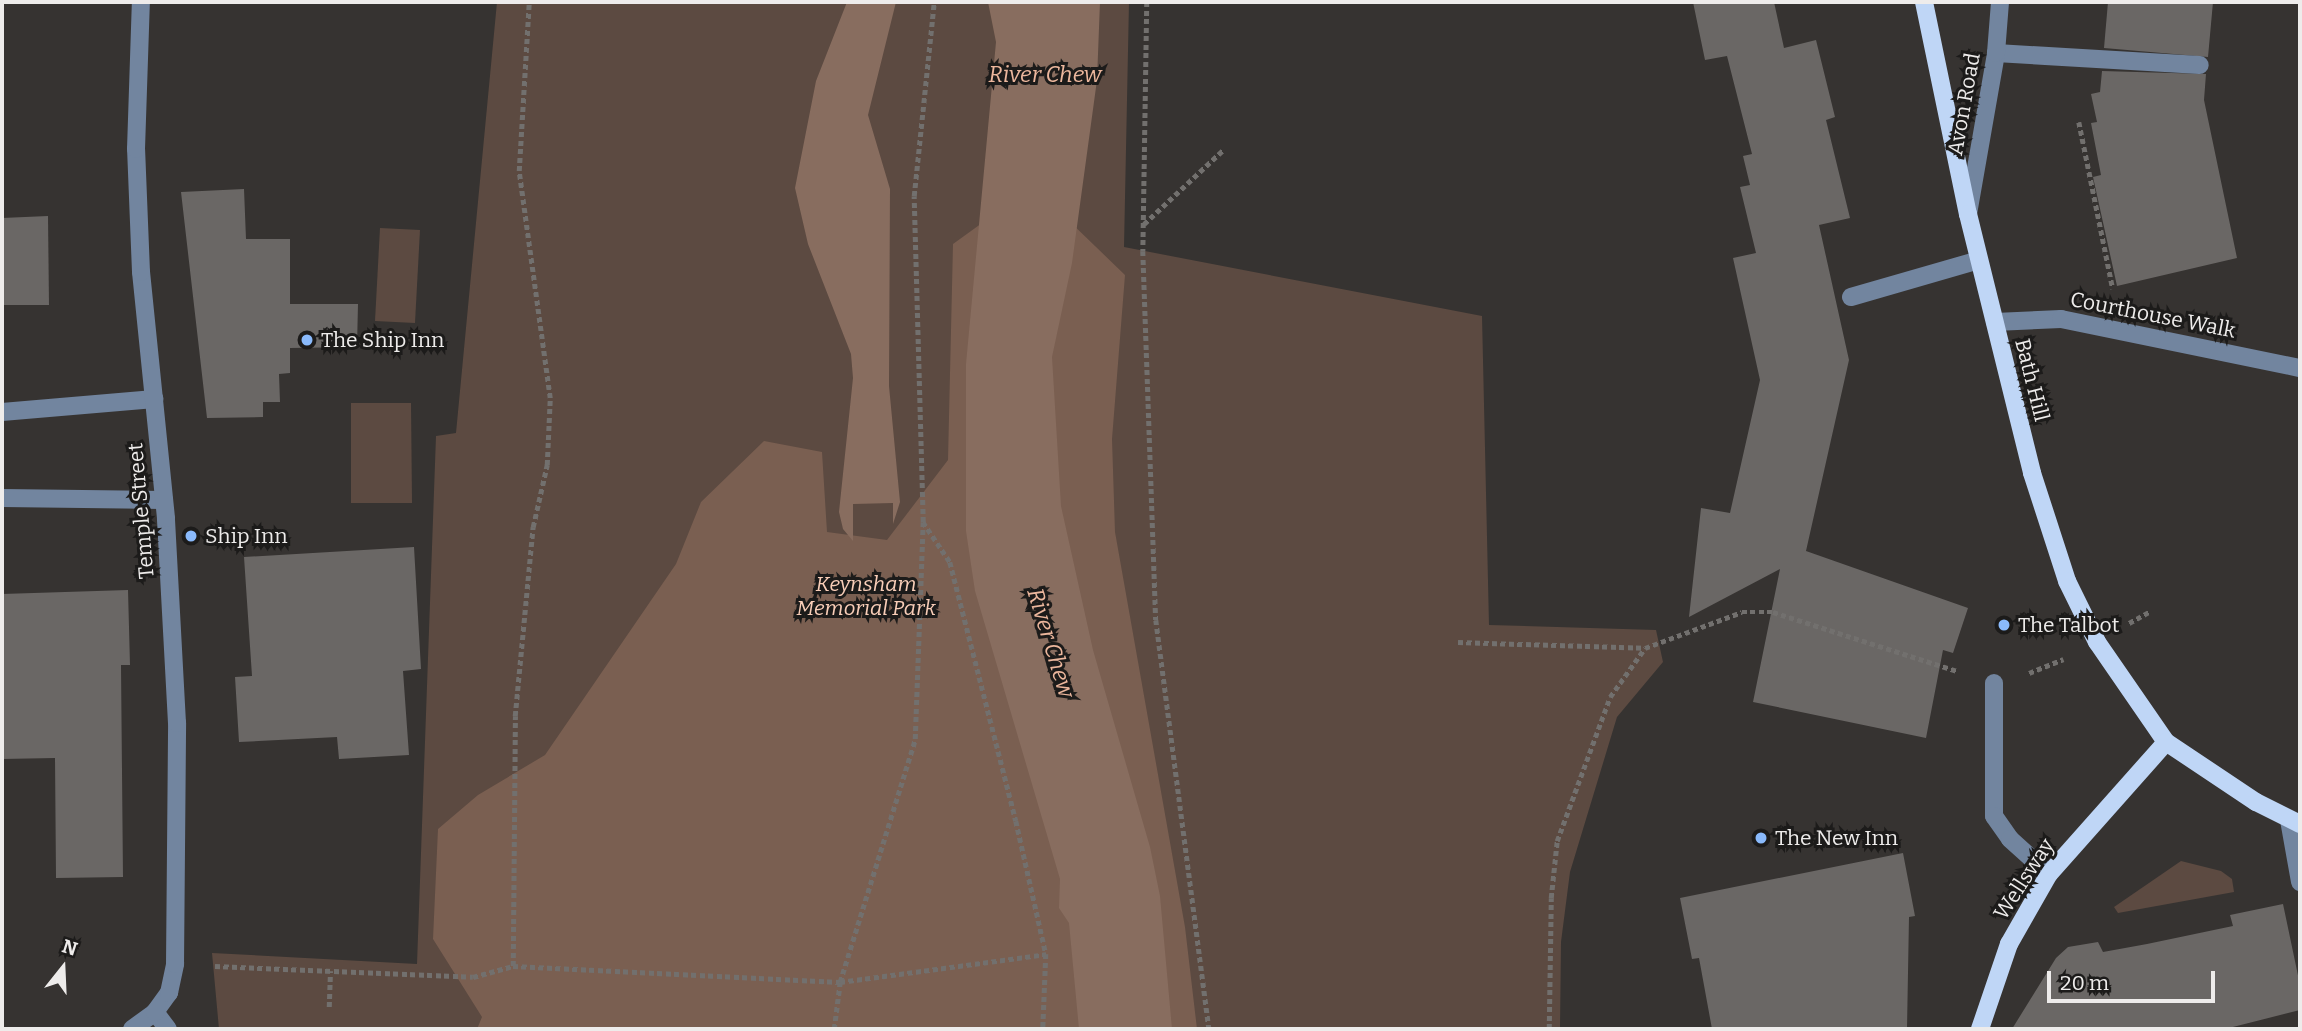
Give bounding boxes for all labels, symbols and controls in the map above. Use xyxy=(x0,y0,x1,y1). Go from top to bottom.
street label: Avon Road xyxy=(1943,51,1985,157)
water label: River Chew xyxy=(988,60,1102,88)
street label: Courthouse Walk xyxy=(2068,287,2238,343)
place label: The Ship Inn xyxy=(321,327,444,353)
marker: The Ship Inn xyxy=(299,332,315,348)
street label: Bath Hill xyxy=(2010,336,2054,424)
street label: Temple Street xyxy=(123,442,159,580)
place label: Ship Inn xyxy=(205,523,288,549)
marker: Ship Inn xyxy=(183,528,199,544)
park label: Keynsham Memorial Park xyxy=(796,571,936,621)
water label: River Chew xyxy=(1021,585,1081,701)
place label: The Talbot xyxy=(2018,612,2119,638)
marker: The Talbot xyxy=(1996,617,2012,633)
place label: The New Inn xyxy=(1775,825,1898,851)
marker: The New Inn xyxy=(1753,830,1769,846)
street label: Wellsway xyxy=(1988,834,2060,924)
north arrow xyxy=(28,933,98,1003)
text: N xyxy=(59,934,80,961)
scale bar xyxy=(2050,958,2218,1002)
text: 20 m xyxy=(2060,970,2109,996)

